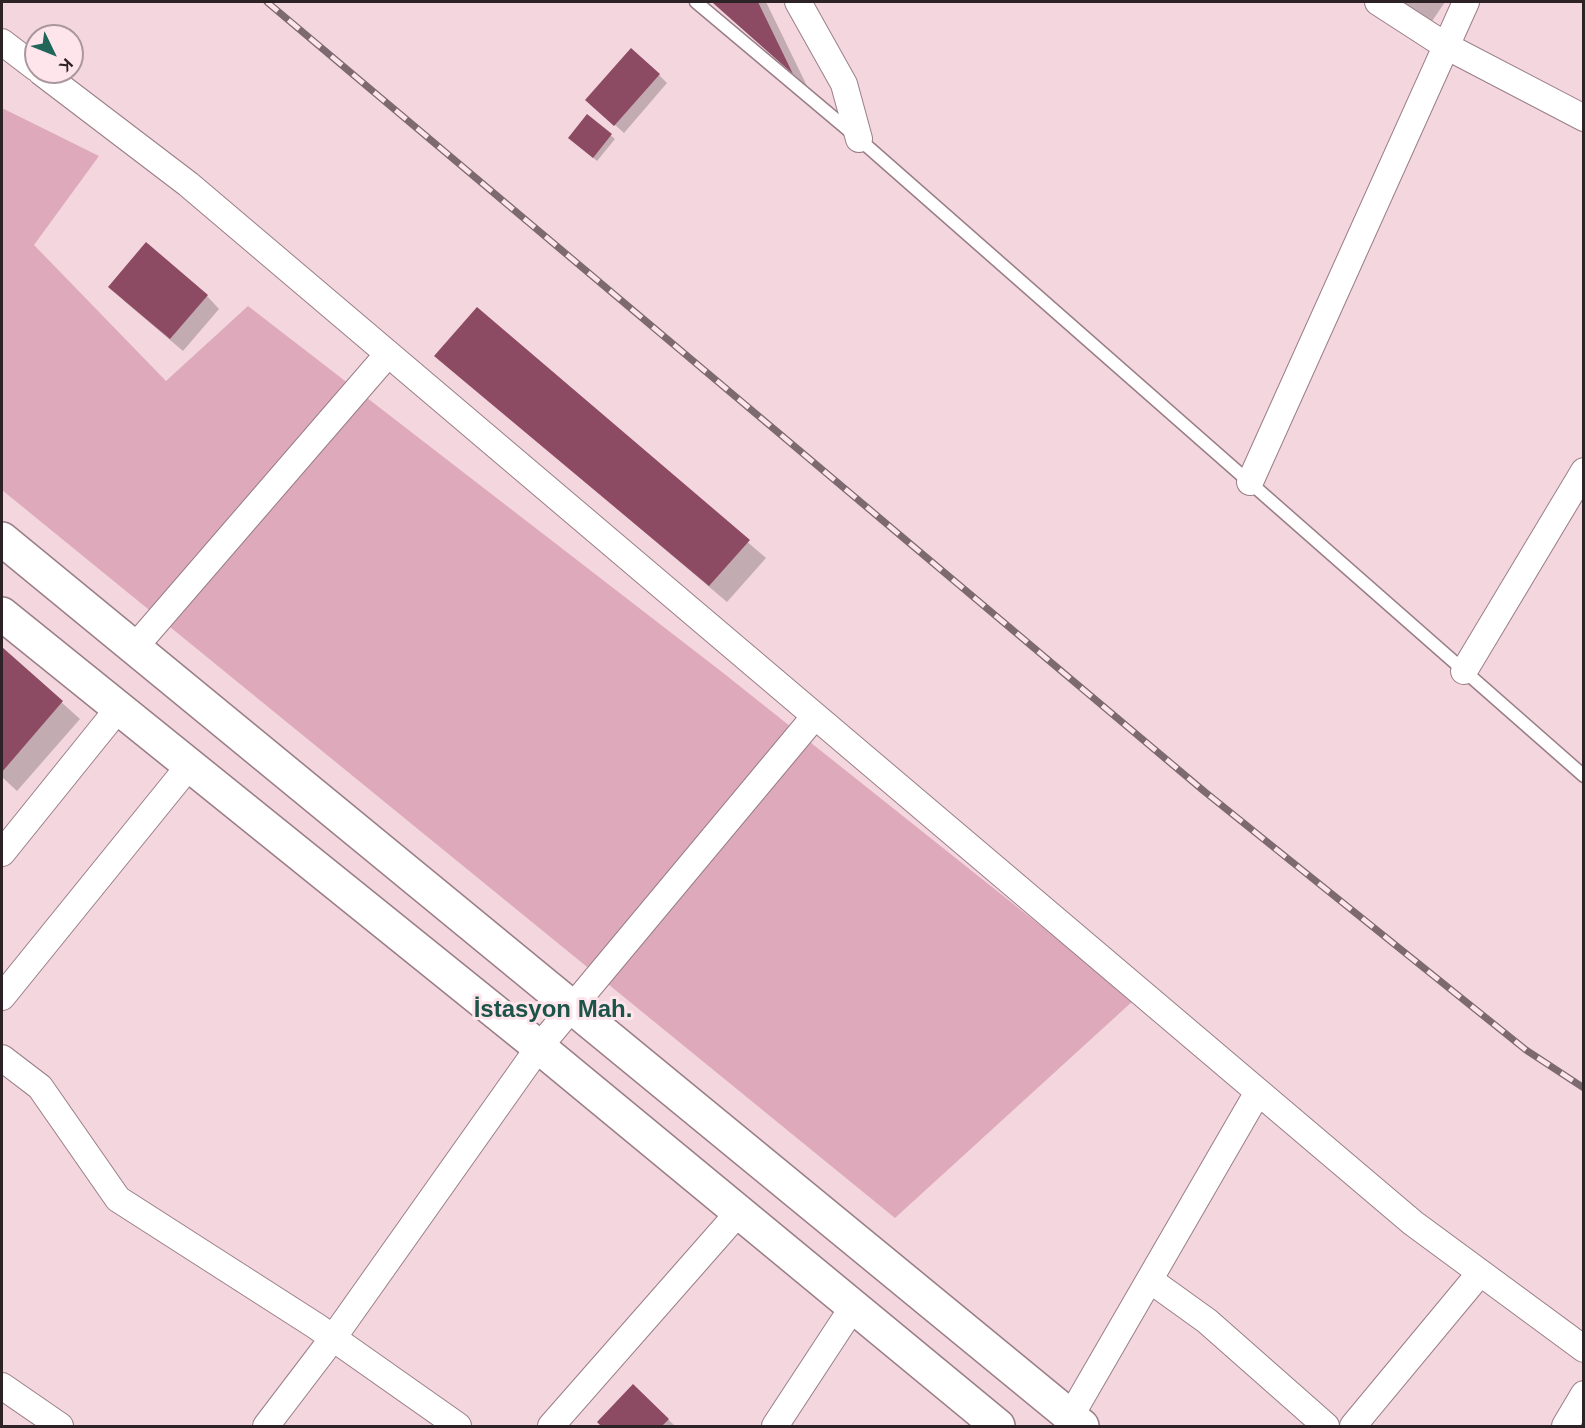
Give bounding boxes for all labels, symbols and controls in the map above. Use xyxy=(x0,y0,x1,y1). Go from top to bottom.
north arrow xyxy=(24,24,84,84)
text: K xyxy=(56,55,76,75)
district label: İstasyon Mah. xyxy=(474,996,632,1024)

